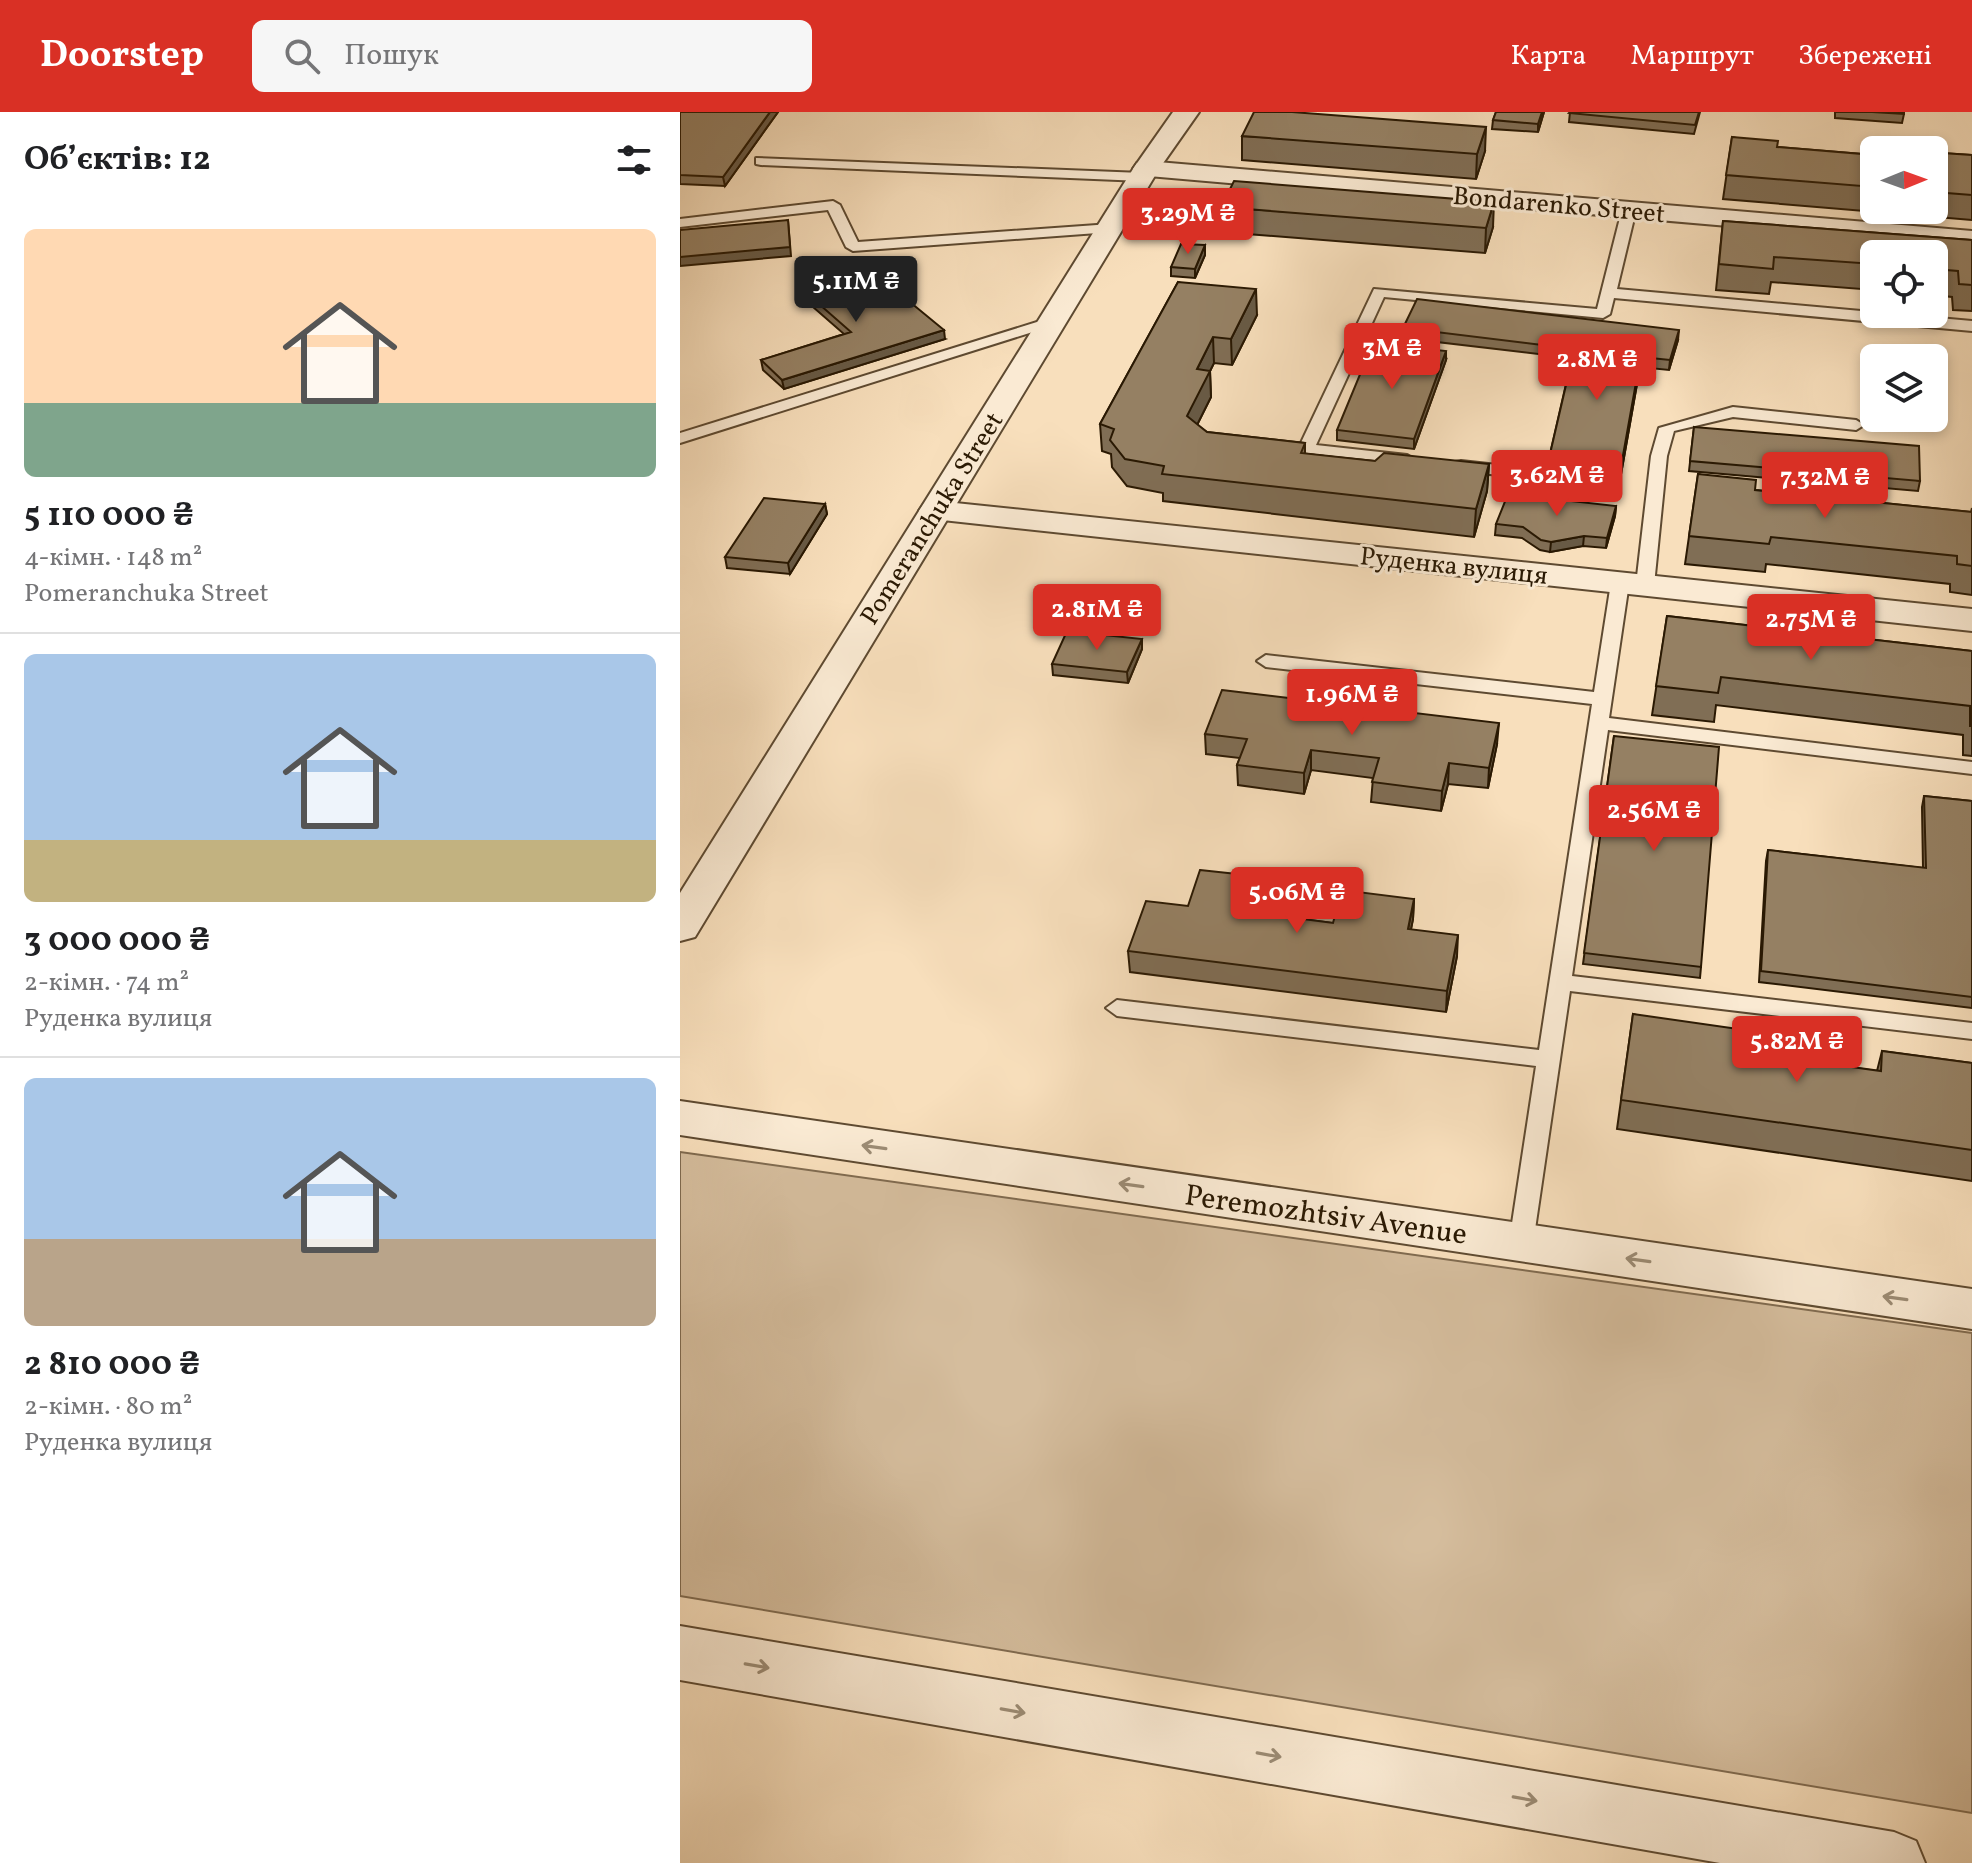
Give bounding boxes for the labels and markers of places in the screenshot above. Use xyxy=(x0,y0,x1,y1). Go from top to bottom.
pin: 3.29M ₴ xyxy=(1114,188,1262,256)
pin: 5.11M ₴ xyxy=(782,256,930,324)
pin: 3M ₴ xyxy=(1345,323,1439,391)
pin: 2.8M ₴ xyxy=(1532,334,1662,402)
pin: 3.62M ₴ xyxy=(1483,450,1631,518)
pin: 7.32M ₴ xyxy=(1751,452,1899,520)
pin: 2.81M ₴ xyxy=(1023,584,1171,652)
pin: 2.75M ₴ xyxy=(1737,594,1885,662)
pin: 1.96M ₴ xyxy=(1278,669,1426,737)
pin: 2.56M ₴ xyxy=(1580,785,1728,853)
pin: 5.06M ₴ xyxy=(1223,867,1371,935)
pin: 5.82M ₴ xyxy=(1723,1016,1871,1084)

